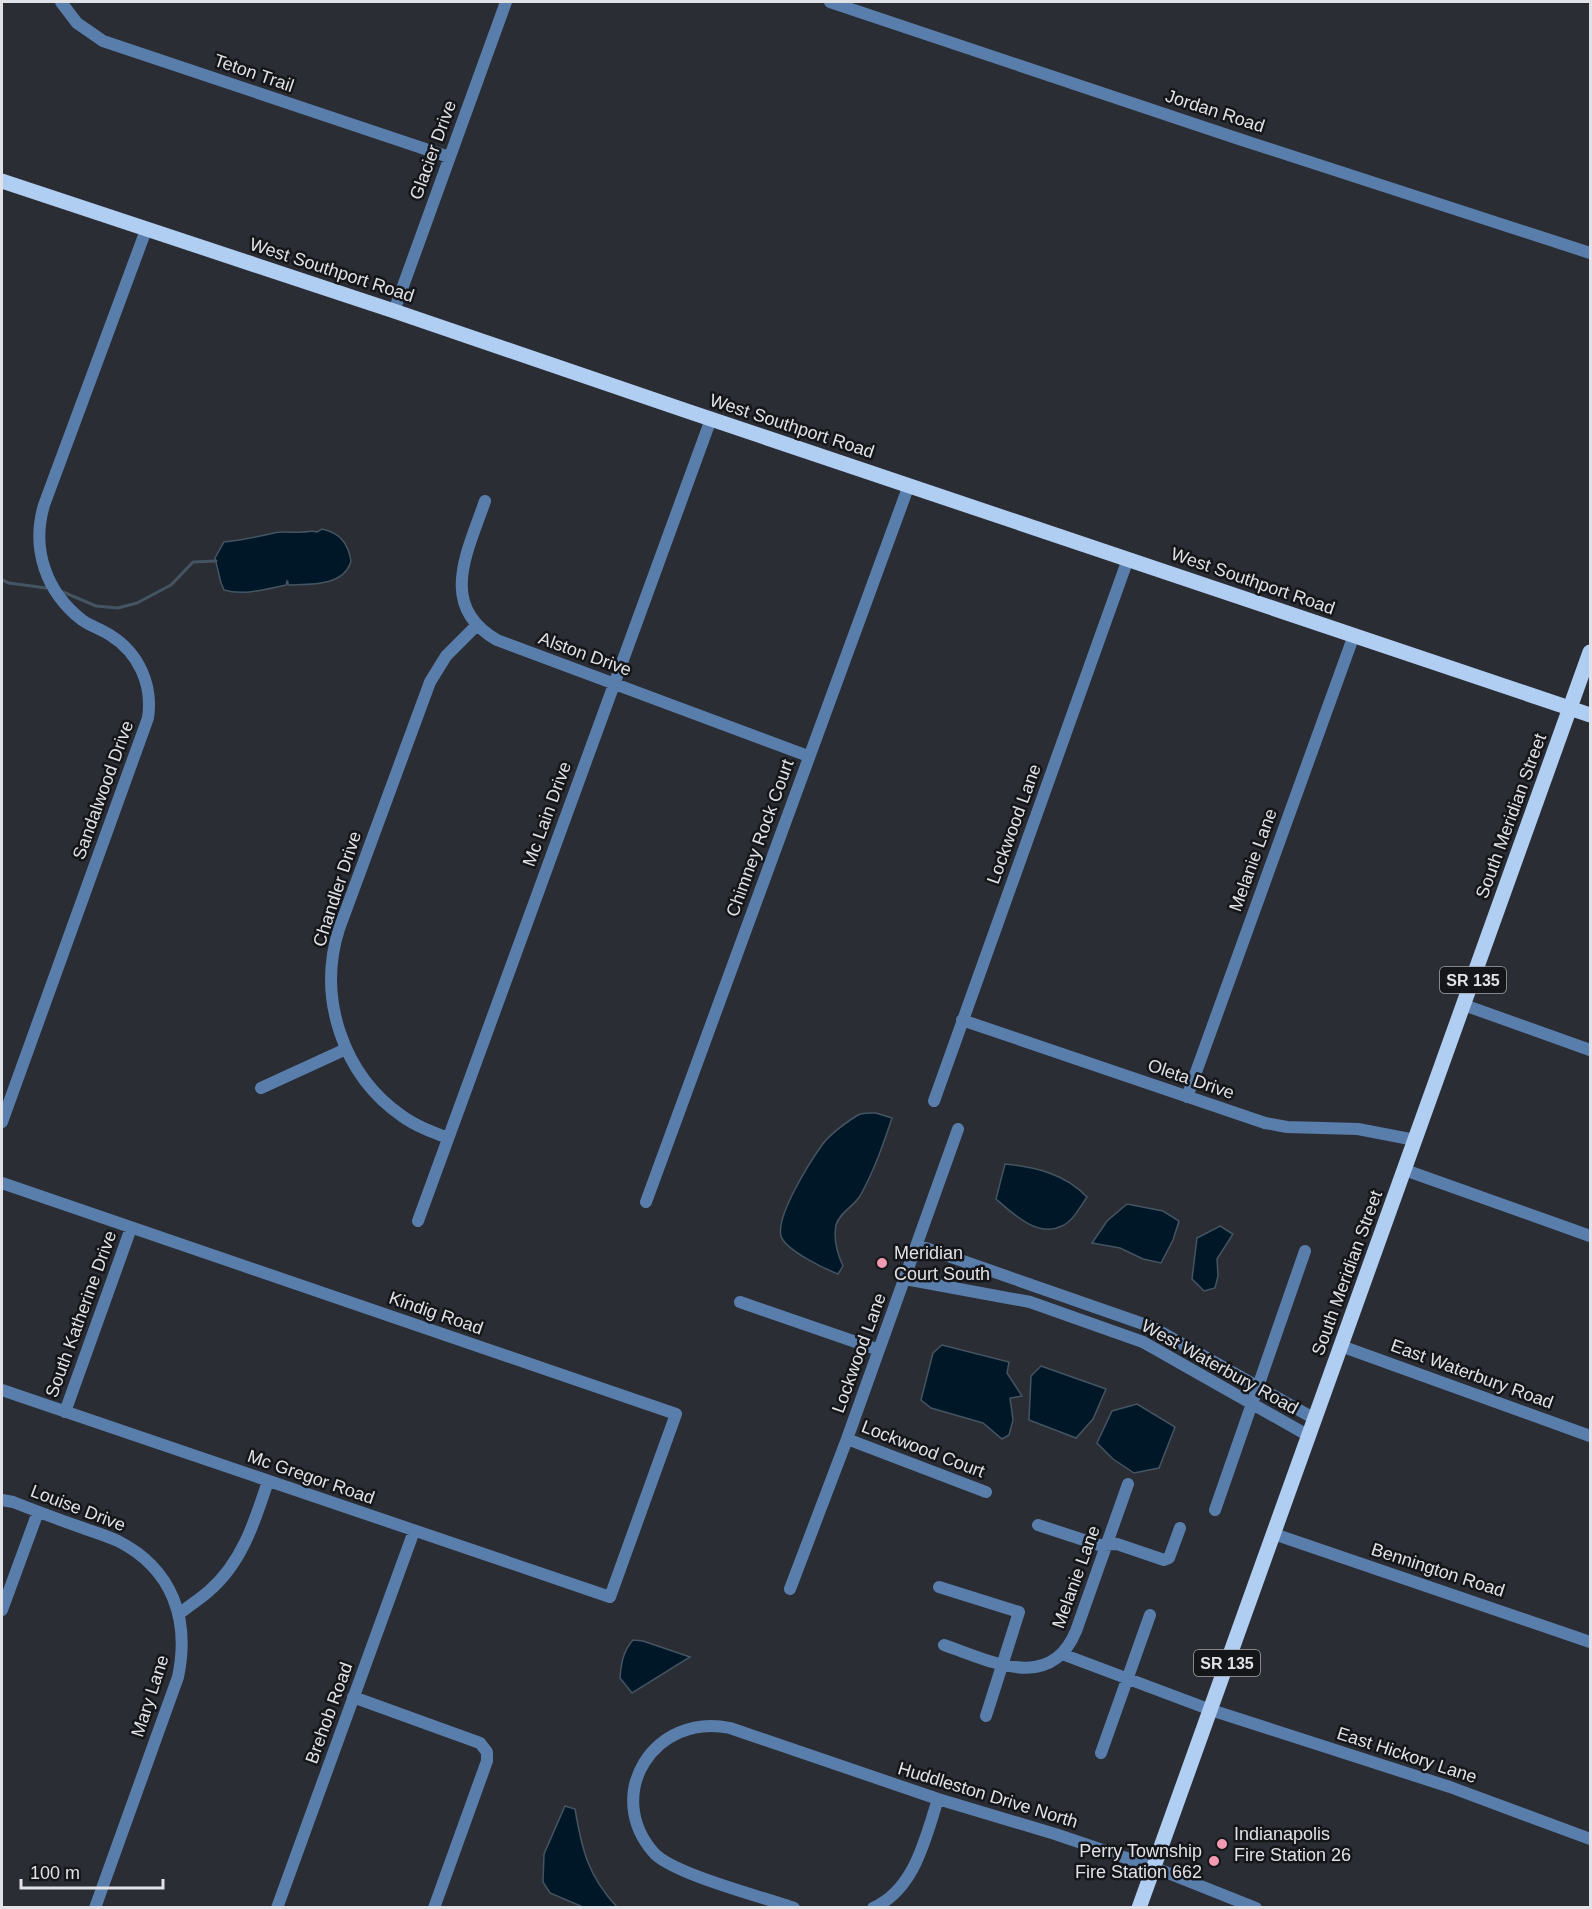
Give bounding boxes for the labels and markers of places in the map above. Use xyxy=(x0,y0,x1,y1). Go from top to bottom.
place label: Meridian Court South xyxy=(894,1243,990,1284)
marker: Meridian Court South xyxy=(875,1256,889,1270)
place label: Indianapolis Fire Station 26 xyxy=(1234,1824,1351,1865)
marker: Indianapolis Fire Station 26 xyxy=(1215,1837,1229,1851)
place label: Perry Township Fire Station 662 xyxy=(1075,1841,1202,1882)
marker: Perry Township Fire Station 662 xyxy=(1207,1854,1221,1868)

